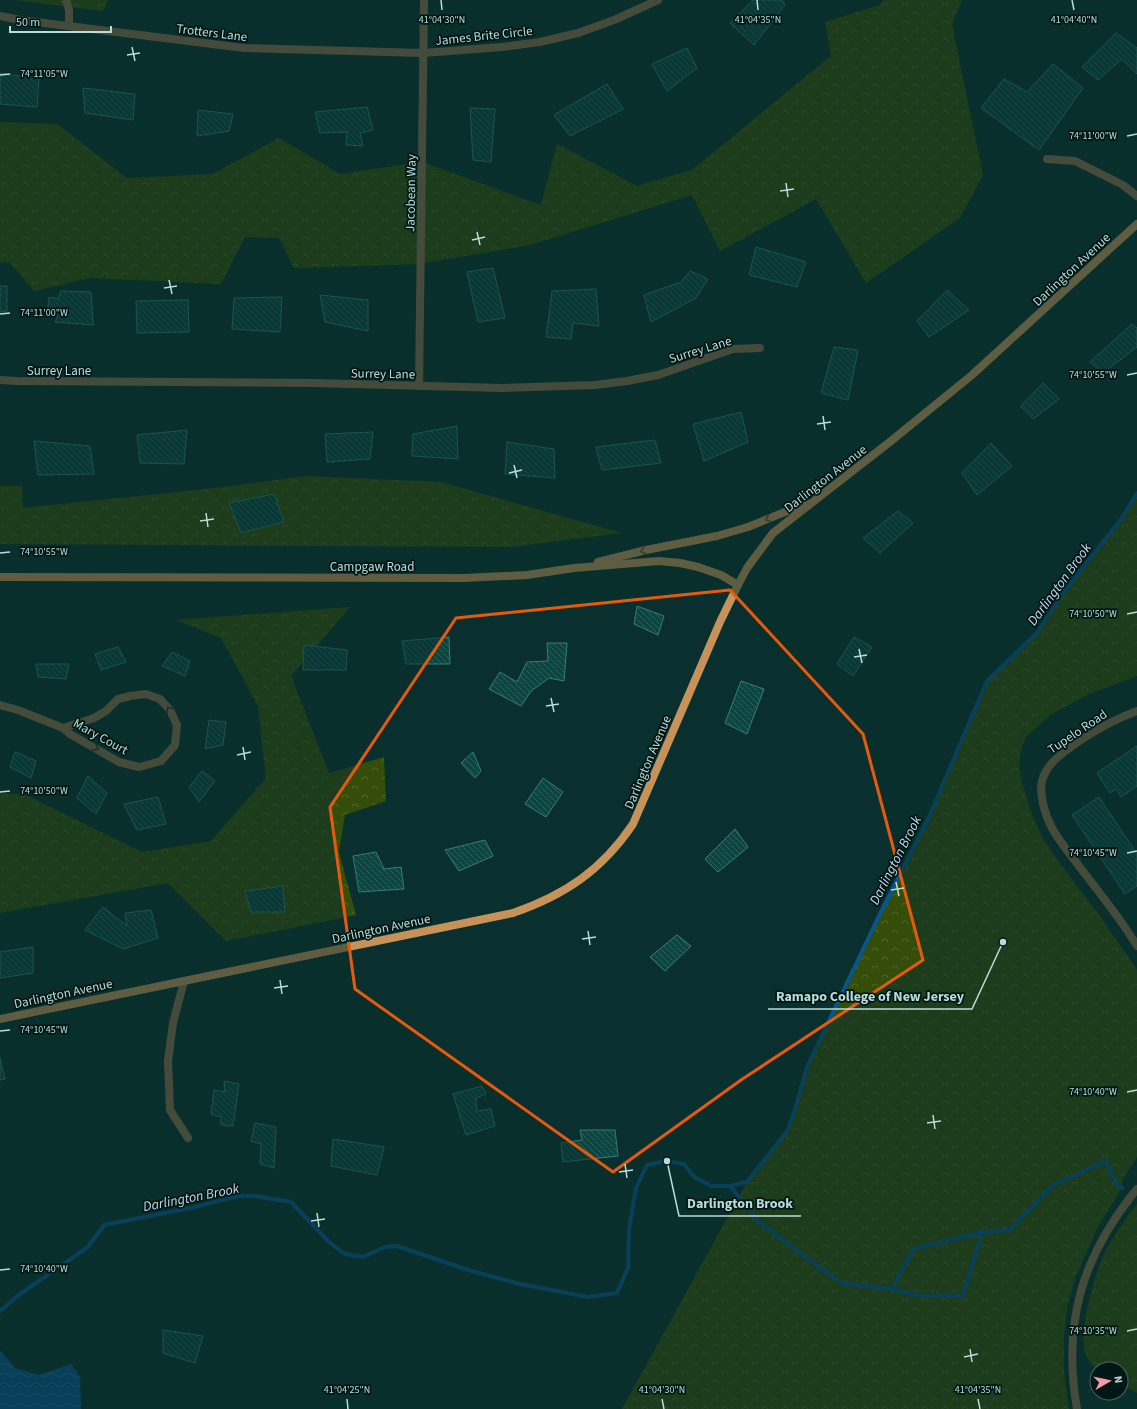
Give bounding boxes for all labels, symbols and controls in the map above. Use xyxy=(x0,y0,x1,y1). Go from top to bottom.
scale bar xyxy=(10,8,111,34)
text: 41°04'30"N xyxy=(419,13,465,27)
text: 41°04'35"N xyxy=(735,13,781,27)
text: 41°04'40"N xyxy=(1051,13,1097,27)
text: 50 m xyxy=(16,14,40,31)
street label: Trotters Lane xyxy=(175,20,248,46)
street label: James Brite Circle xyxy=(435,22,533,50)
text: 74°11'05"W xyxy=(20,67,68,81)
text: 74°11'00"W xyxy=(1069,129,1117,143)
street label: Jacobean Way xyxy=(401,154,421,232)
street label: Darlington Avenue xyxy=(1029,229,1114,311)
text: 74°11'00"W xyxy=(20,306,68,320)
street label: Surrey Lane xyxy=(667,332,734,368)
street label: Surrey Lane xyxy=(27,362,91,380)
street label: Surrey Lane xyxy=(351,364,415,384)
text: 74°10'55"W xyxy=(1069,368,1117,382)
street label: Darlington Avenue xyxy=(781,441,871,517)
one-way arrow xyxy=(765,515,772,523)
water label: Darlington Brook xyxy=(1023,539,1097,630)
text: 74°10'55"W xyxy=(20,545,68,559)
one-way arrow xyxy=(639,547,646,555)
street label: Campgaw Road xyxy=(330,558,414,576)
text: 74°10'50"W xyxy=(1069,607,1117,621)
street label: Tupelo Road xyxy=(1044,705,1111,758)
one-way arrow xyxy=(166,707,173,714)
street label: Darlington Avenue xyxy=(620,713,676,812)
street label: Mary Court xyxy=(70,714,132,760)
one-way arrow xyxy=(92,743,99,751)
text: 74°10'50"W xyxy=(20,784,68,798)
water label: Darlington Brook xyxy=(865,812,927,908)
text: 74°10'45"W xyxy=(1069,846,1117,860)
street label: Darlington Avenue xyxy=(330,910,432,948)
street label: Darlington Avenue xyxy=(12,975,114,1013)
callout: Ramapo College of New Jersey xyxy=(768,983,972,1009)
text: Ramapo College of New Jersey xyxy=(776,987,965,1007)
text: 74°10'45"W xyxy=(20,1023,68,1037)
text: 74°10'40"W xyxy=(1069,1085,1117,1099)
water label: Darlington Brook xyxy=(141,1179,241,1217)
callout: Darlington Brook xyxy=(679,1190,801,1216)
text: Darlington Brook xyxy=(687,1194,793,1214)
text: 74°10'40"W xyxy=(20,1262,68,1276)
text: 74°10'35"W xyxy=(1069,1324,1117,1338)
north arrow xyxy=(1089,1361,1129,1401)
text: N xyxy=(1110,1375,1126,1384)
text: 41°04'25"N xyxy=(324,1383,370,1397)
text: 41°04'30"N xyxy=(639,1383,685,1397)
text: 41°04'35"N xyxy=(955,1383,1001,1397)

